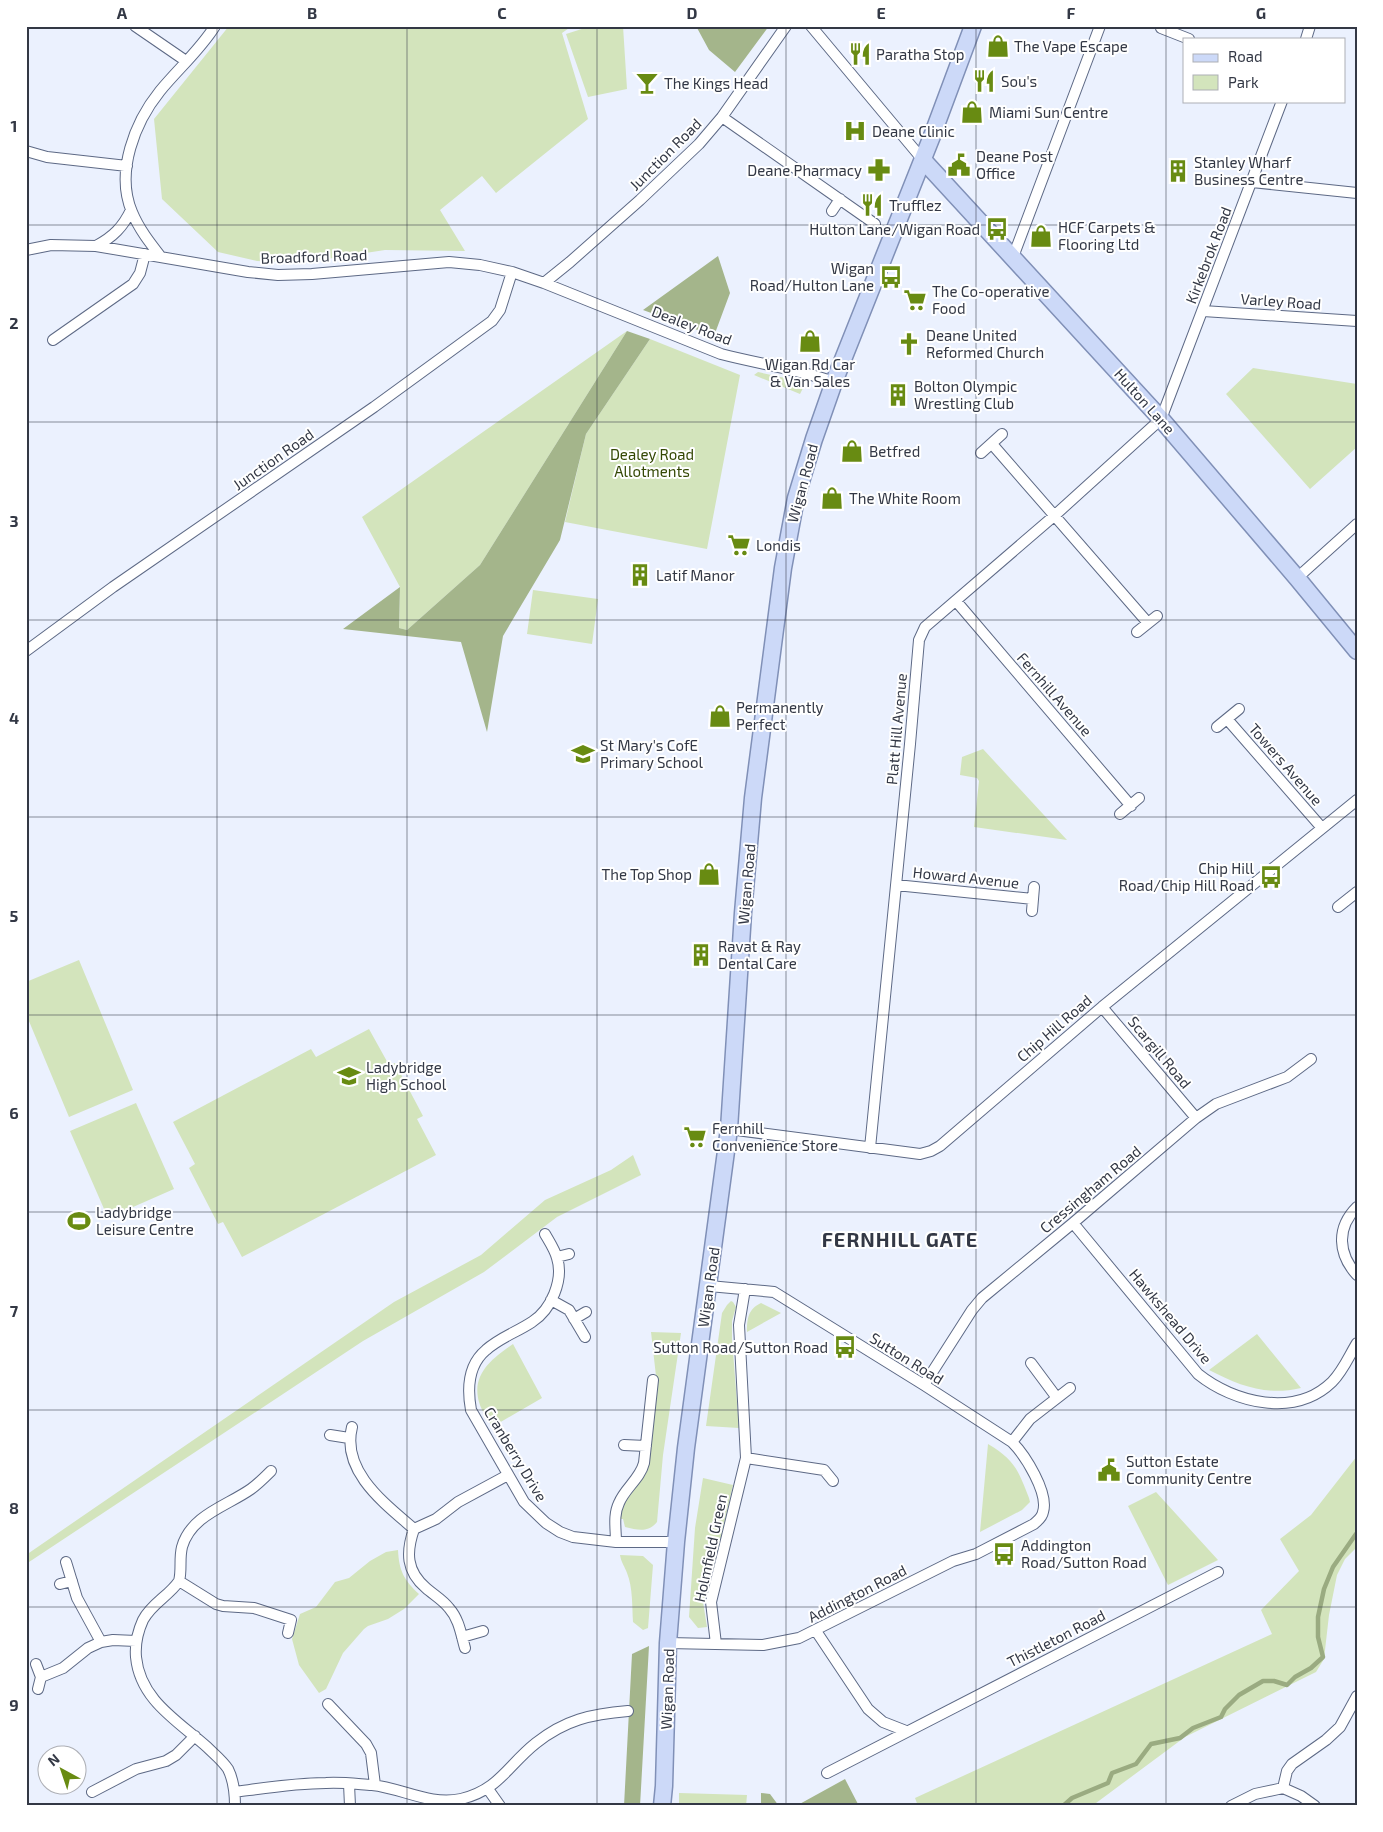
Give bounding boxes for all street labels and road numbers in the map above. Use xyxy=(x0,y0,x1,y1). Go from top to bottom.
street label: Junction Road xyxy=(625,114,705,194)
street label: Kirkebrok Road xyxy=(1181,204,1235,306)
street label: Broadford Road xyxy=(260,245,368,267)
street label: Varley Road xyxy=(1240,289,1322,313)
street label: Dealey Road xyxy=(649,302,735,348)
street label: Hulton Lane xyxy=(1111,365,1179,437)
street label: Junction Road xyxy=(229,425,317,493)
street label: Wigan Road xyxy=(783,442,821,524)
street label: Fernhill Avenue xyxy=(1014,649,1096,739)
street label: Platt Hill Avenue xyxy=(882,673,910,785)
street label: Towers Avenue xyxy=(1245,719,1327,809)
street label: Wigan Road xyxy=(734,843,758,925)
street label: Howard Avenue xyxy=(912,862,1020,892)
street label: Chip Hill Road xyxy=(1013,991,1095,1065)
street label: Scargill Road xyxy=(1125,1012,1195,1092)
street label: Cressingham Road xyxy=(1036,1141,1144,1237)
street label: Wigan Road xyxy=(693,1246,723,1328)
street label: Hawkshead Drive xyxy=(1126,1265,1216,1367)
street label: Sutton Road xyxy=(867,1328,947,1388)
street label: Cranberry Drive xyxy=(481,1404,551,1504)
street label: Holmfield Green xyxy=(690,1492,730,1604)
street label: Addington Road xyxy=(805,1560,909,1626)
street label: Thistleton Road xyxy=(1004,1606,1108,1670)
street label: Wigan Road xyxy=(657,1648,677,1730)

